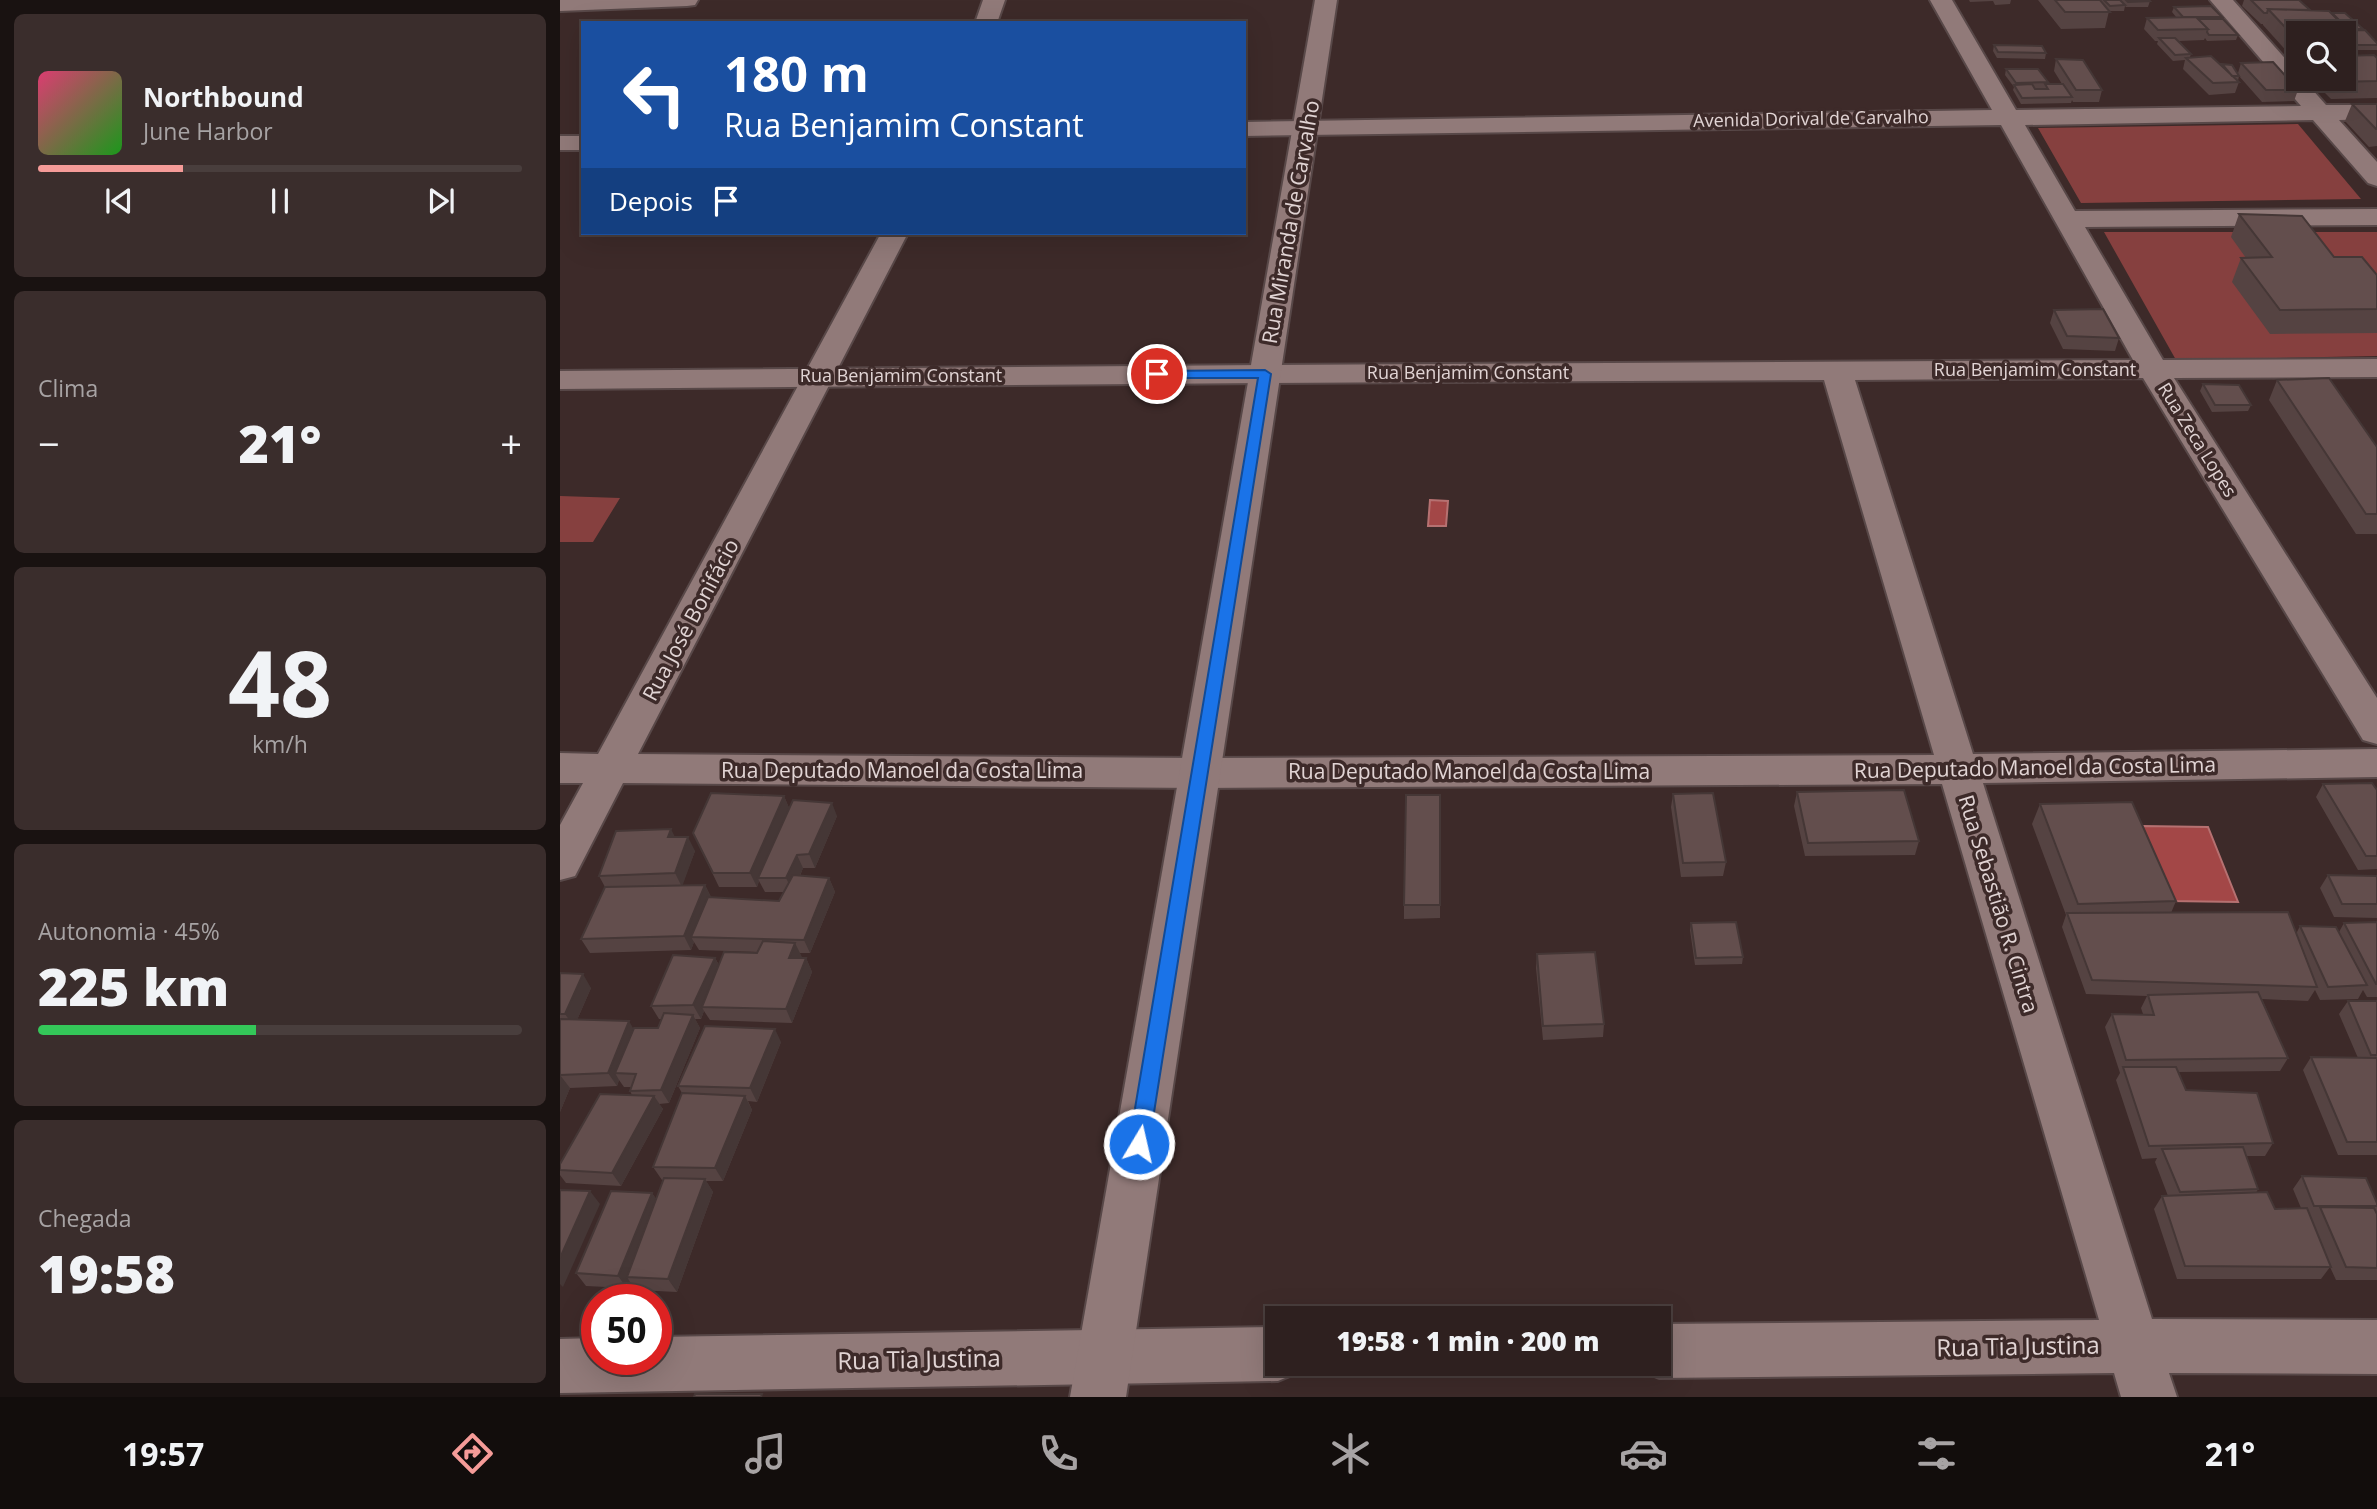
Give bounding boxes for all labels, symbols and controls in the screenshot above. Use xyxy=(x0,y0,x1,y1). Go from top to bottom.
map controls xyxy=(2286,21,2356,91)
button: search xyxy=(2286,21,2356,91)
text: 180 m xyxy=(724,40,869,106)
icon: left xyxy=(609,49,700,140)
text: Northbound xyxy=(143,79,304,115)
street label: Rua Miranda de Carvalho xyxy=(1255,98,1325,346)
text: Rua Benjamim Constant xyxy=(724,103,1084,146)
street label: Avenida Dorival de Carvalho xyxy=(1693,104,1929,132)
text: June Harbor xyxy=(143,115,273,147)
icon: previous xyxy=(100,182,138,220)
icon: pause xyxy=(261,182,299,220)
icon: next xyxy=(422,182,460,220)
icon: arrive xyxy=(707,182,745,220)
text: Depois xyxy=(609,183,693,219)
pin xyxy=(1127,344,1187,404)
icon: arrive xyxy=(1138,355,1176,393)
street label: Rua Benjamim Constant xyxy=(1934,357,2136,381)
street label: Rua Benjamim Constant xyxy=(1367,360,1569,384)
street label: Rua Benjamim Constant xyxy=(800,363,1002,387)
text: Clima xyxy=(38,372,98,404)
street label: Rua Zeca Lopes xyxy=(2153,378,2243,501)
text: 21° xyxy=(239,407,321,478)
text: − xyxy=(38,417,60,469)
text: + xyxy=(500,417,522,469)
street label: Rua José Bonifácio xyxy=(636,534,745,705)
text: 48 xyxy=(228,620,332,744)
text: km/h xyxy=(252,728,308,760)
street label: Rua Deputado Manoel da Costa Lima xyxy=(1854,750,2216,784)
street label: Rua Deputado Manoel da Costa Lima xyxy=(721,756,1083,784)
street label: Rua Deputado Manoel da Costa Lima xyxy=(1288,757,1650,785)
street label: Rua Sebastião R. Cintra xyxy=(1952,791,2045,1016)
text: Autonomia · 45% xyxy=(38,915,220,947)
text: 225 km xyxy=(38,950,229,1021)
position arrow xyxy=(1102,1107,1176,1181)
text: Chegada xyxy=(38,1202,132,1234)
text: 19:58 xyxy=(38,1237,175,1308)
speed limit sign: 50 xyxy=(581,1284,672,1375)
text: 19:58 · 1 min · 200 m xyxy=(1337,1323,1599,1359)
street label: Rua Tia Justina xyxy=(1936,1328,2100,1363)
street label: Rua Tia Justina xyxy=(837,1341,1001,1376)
icon: directions xyxy=(448,1429,497,1478)
icon: music xyxy=(741,1429,790,1478)
icon: phone xyxy=(1034,1429,1083,1478)
icon: climate xyxy=(1326,1429,1375,1478)
icon: car xyxy=(1619,1429,1668,1478)
icon: filters xyxy=(1912,1429,1961,1478)
text: 19:57 xyxy=(122,1432,204,1475)
text: 21° xyxy=(2205,1432,2255,1475)

